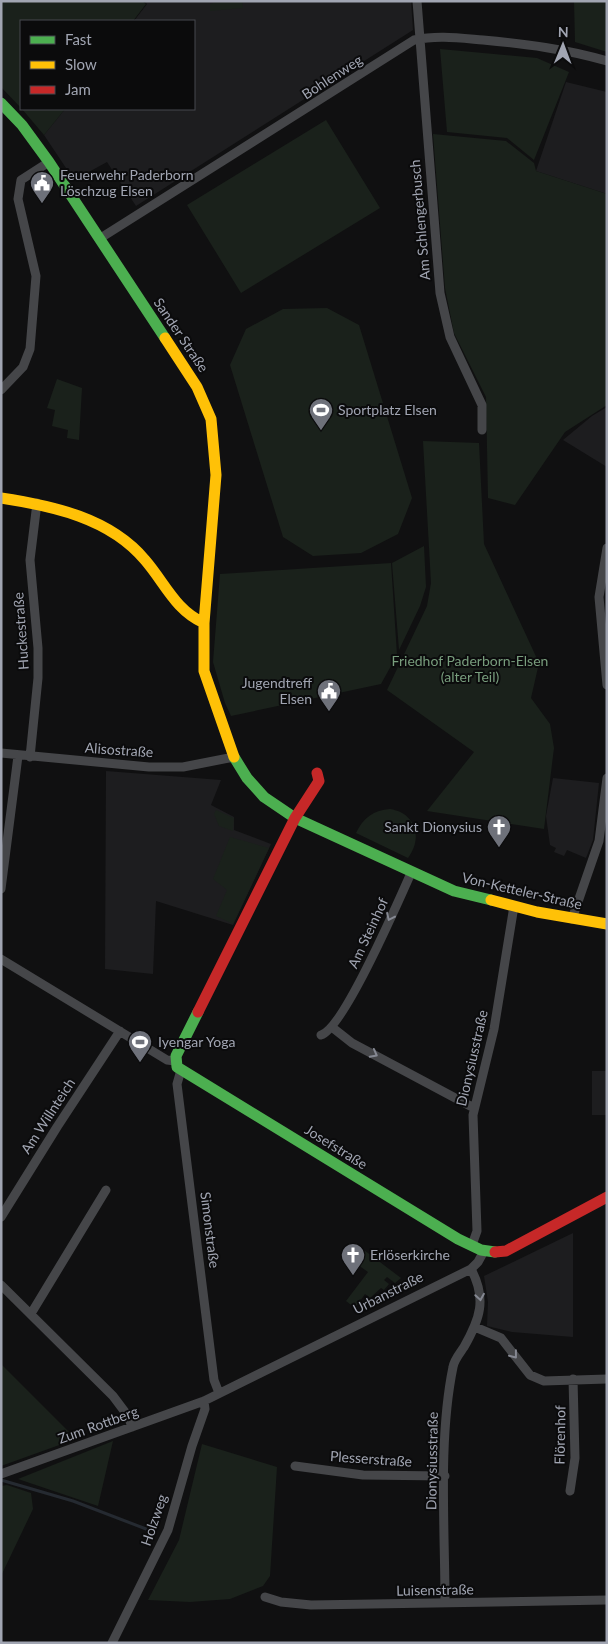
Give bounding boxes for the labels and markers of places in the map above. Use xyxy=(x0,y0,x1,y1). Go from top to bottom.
place label: Feuerwehr Paderborn Löschzug Elsen xyxy=(60,166,194,199)
public building icon: Feuerwehr Paderborn Löschzug Elsen xyxy=(29,170,55,204)
sports icon: Sportplatz Elsen xyxy=(308,397,334,431)
place label: Sportplatz Elsen xyxy=(338,401,437,418)
place label: Jugendtreff Elsen xyxy=(242,674,313,707)
public building icon: Jugendtreff Elsen xyxy=(316,678,342,712)
church icon: Sankt Dionysius xyxy=(486,814,512,848)
place label: Sankt Dionysius xyxy=(384,818,482,835)
sports icon: Iyengar Yoga xyxy=(127,1029,153,1063)
place label: Iyengar Yoga xyxy=(158,1033,235,1050)
church icon: Erlöserkirche xyxy=(340,1242,366,1276)
place label: Erlöserkirche xyxy=(370,1246,450,1263)

